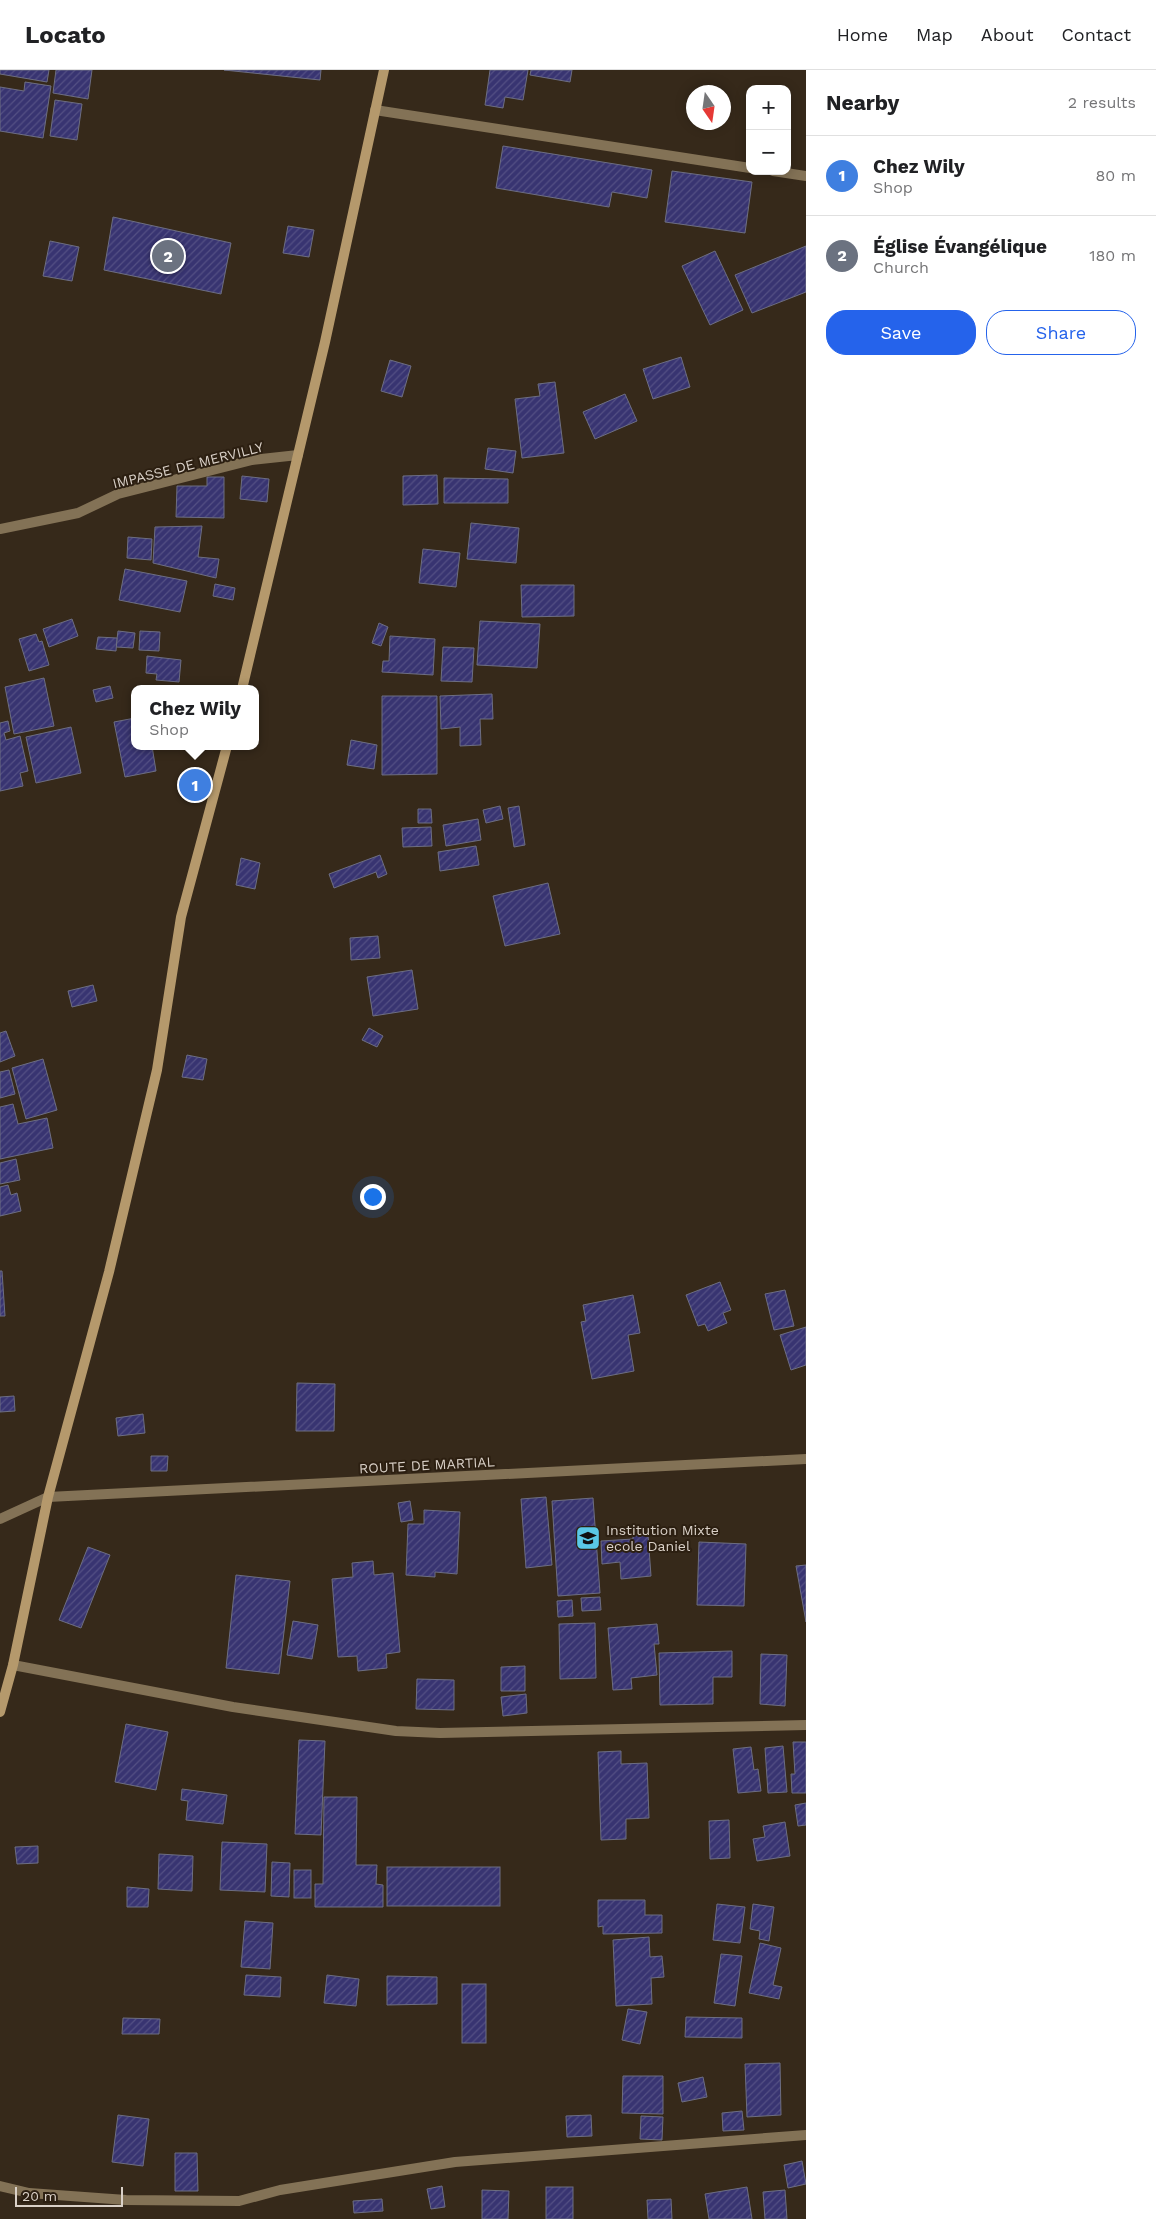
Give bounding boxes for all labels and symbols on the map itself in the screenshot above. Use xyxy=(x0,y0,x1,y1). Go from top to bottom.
north arrow xyxy=(686,85,731,130)
pin: 2 xyxy=(152,237,184,275)
street label: IMPASSE DE MERVILLY xyxy=(111,438,265,492)
pin: 1 xyxy=(179,766,211,804)
your location xyxy=(360,1184,386,1210)
street label: ROUTE DE MARTIAL xyxy=(359,1453,495,1477)
place label: Institution Mixte ecole Daniel xyxy=(606,1522,719,1554)
school or university icon: Institution Mixte ecole Daniel xyxy=(575,1525,601,1551)
scale bar xyxy=(15,2184,122,2207)

